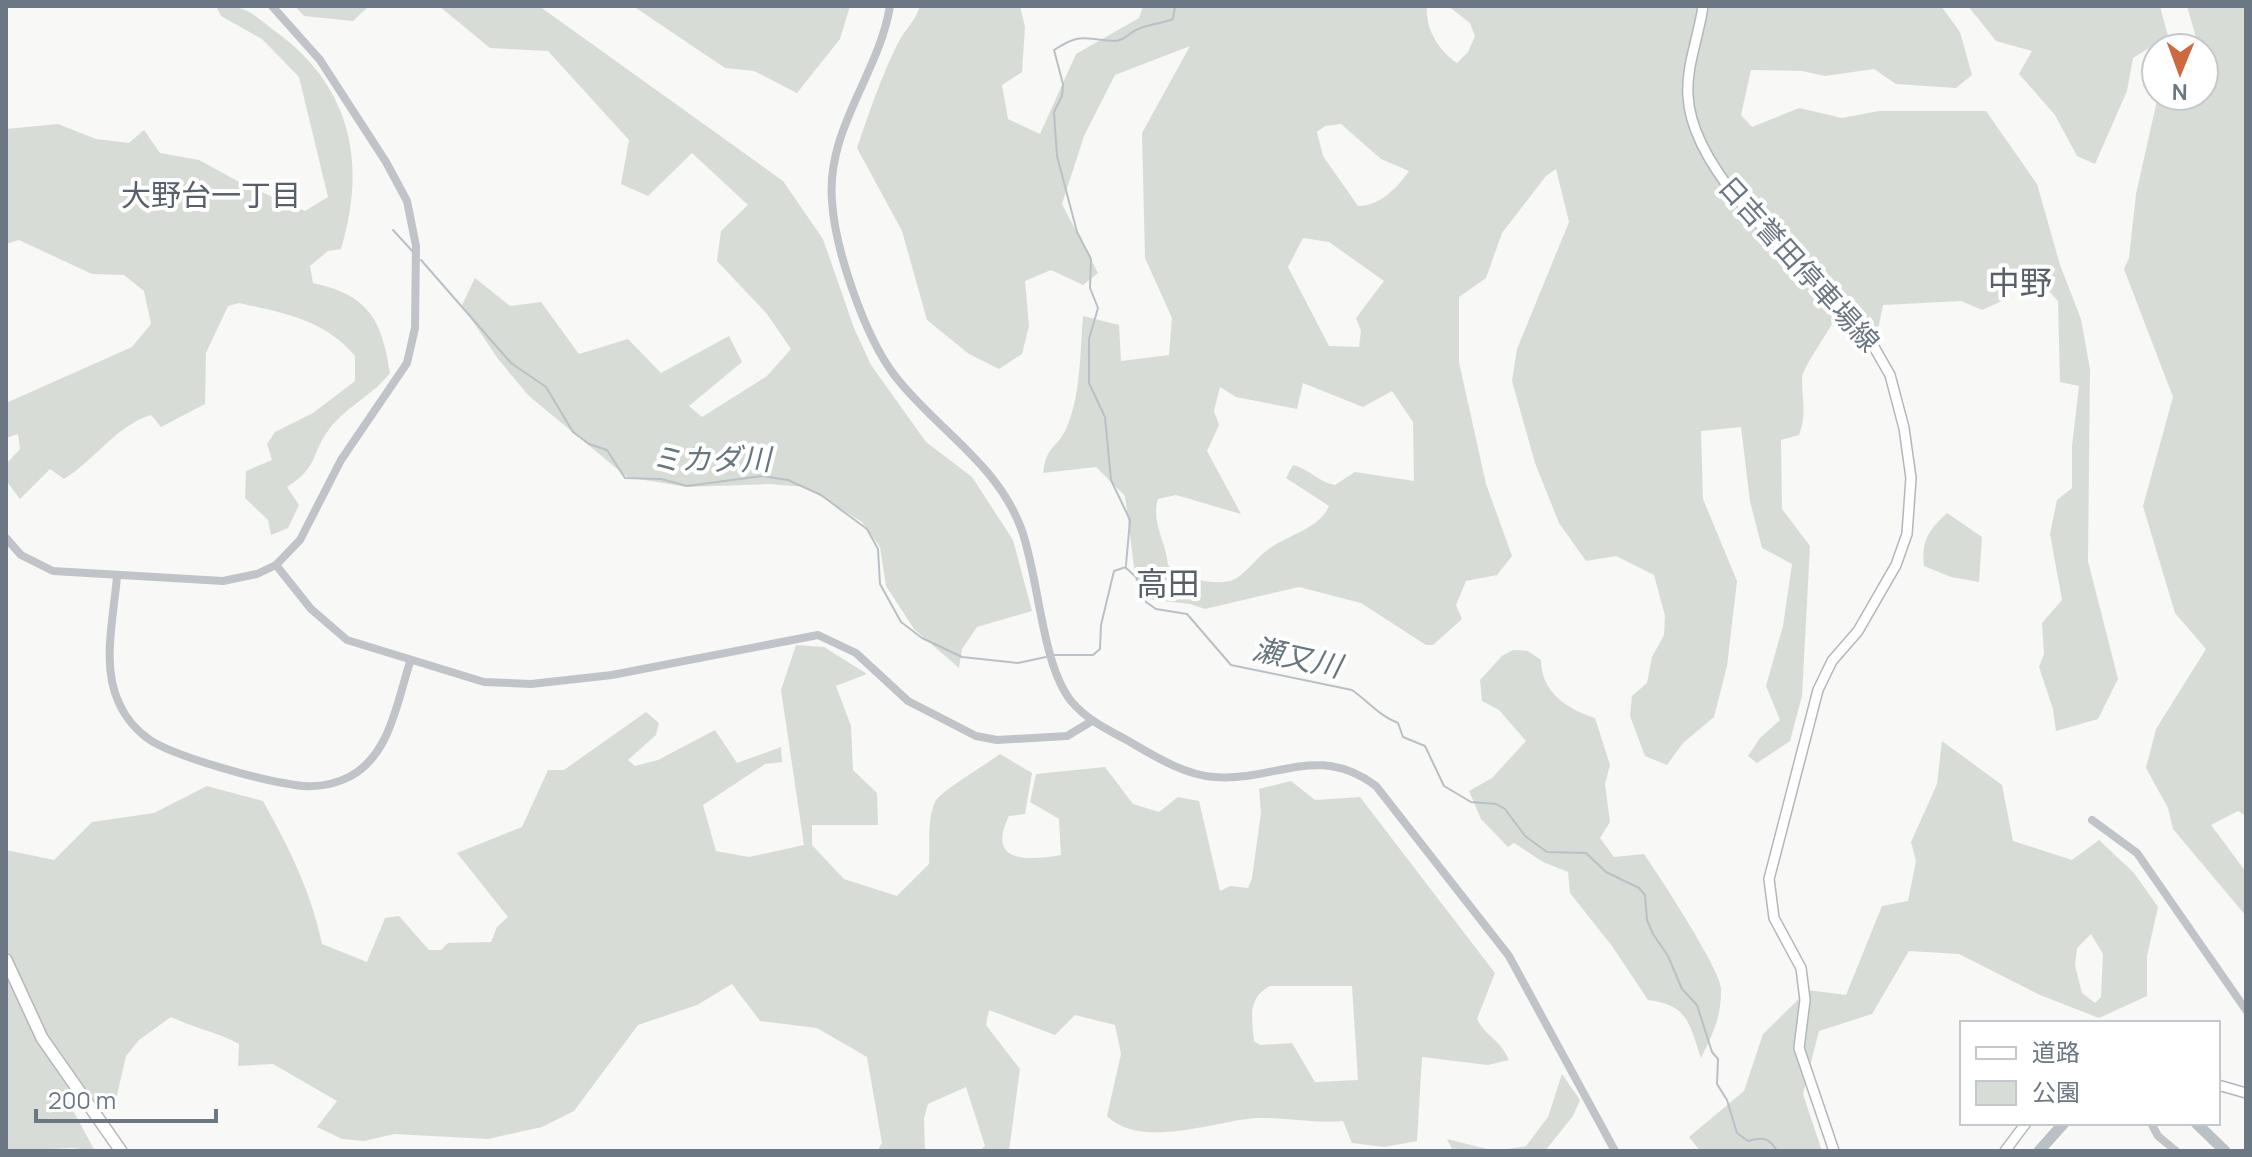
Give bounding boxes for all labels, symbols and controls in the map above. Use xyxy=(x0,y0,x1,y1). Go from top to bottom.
north arrow xyxy=(2140,32,2220,112)
text: N xyxy=(2171,77,2188,107)
street label: 日吉誉田停車場線 xyxy=(1711,167,1889,359)
district label: 大野台一丁目 xyxy=(121,174,301,215)
district label: 中野 xyxy=(1988,260,2052,304)
water label: ミカダ川 xyxy=(651,438,774,479)
district label: 高田 xyxy=(1136,561,1200,605)
water label: 瀬又川 xyxy=(1249,627,1349,687)
legend xyxy=(1960,1021,2220,1125)
text: 道路 xyxy=(2032,1035,2080,1068)
scale bar xyxy=(36,1073,216,1123)
text: 公園 xyxy=(2032,1075,2080,1108)
text: 200 m xyxy=(48,1083,116,1116)

